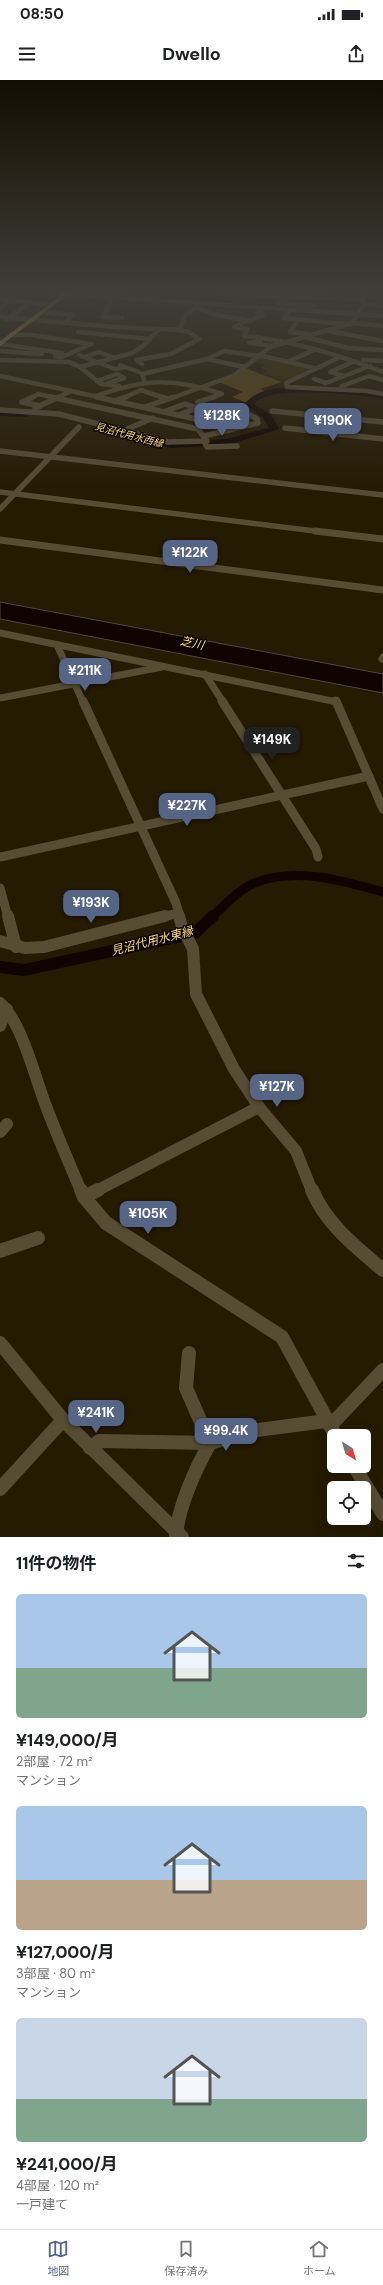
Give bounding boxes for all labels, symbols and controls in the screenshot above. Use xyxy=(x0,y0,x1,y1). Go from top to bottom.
text: 08:50 xyxy=(20,4,64,24)
text: Dwello xyxy=(162,42,221,66)
icon: menu xyxy=(16,43,38,65)
icon: share xyxy=(345,43,367,65)
pin: ¥128K xyxy=(194,403,250,437)
text: ¥128K xyxy=(203,407,241,424)
pin: ¥190K xyxy=(305,408,361,442)
text: ¥190K xyxy=(313,412,353,429)
water label: 見沼代用水西縁 xyxy=(94,420,165,451)
pin: ¥122K xyxy=(162,540,218,574)
text: ¥122K xyxy=(172,544,208,561)
water label: 芝川 xyxy=(179,633,207,654)
pin: ¥211K xyxy=(57,658,113,692)
text: ¥211K xyxy=(68,662,102,679)
pin: ¥149K xyxy=(244,727,300,761)
text: ¥149K xyxy=(253,731,291,748)
pin: ¥227K xyxy=(159,793,215,827)
text: ¥227K xyxy=(168,797,206,814)
pin: ¥193K xyxy=(63,890,119,924)
text: ¥193K xyxy=(72,894,110,911)
water label: 見沼代用水東縁 xyxy=(109,923,197,959)
pin: ¥127K xyxy=(249,1074,305,1108)
text: ¥127K xyxy=(259,1078,295,1095)
pin: ¥105K xyxy=(120,1201,176,1235)
text: ¥105K xyxy=(129,1205,167,1222)
pin: ¥241K xyxy=(68,1400,124,1434)
text: ¥241K xyxy=(77,1404,115,1421)
pin: ¥99.4K xyxy=(193,1418,259,1452)
text: ¥99.4K xyxy=(204,1422,248,1439)
north arrow xyxy=(327,1429,371,1473)
map controls xyxy=(327,1429,371,1525)
button: locate xyxy=(327,1481,371,1525)
icon: filters xyxy=(345,1550,367,1572)
text: 11件の物件 xyxy=(16,1552,96,1574)
icon: home xyxy=(156,1620,228,1692)
text: ¥149,000/月 xyxy=(16,1729,119,1751)
text: 2部屋 · 72 m² xyxy=(16,1753,92,1770)
text: マンション xyxy=(16,1772,81,1789)
icon: home xyxy=(156,1832,228,1904)
text: ¥127,000/月 xyxy=(16,1941,115,1963)
text: 3部屋 · 80 m² xyxy=(16,1965,95,1982)
text: マンション xyxy=(16,1984,81,2001)
icon: home xyxy=(156,2044,228,2116)
text: ¥241,000/月 xyxy=(16,2153,118,2175)
text: 4部屋 · 120 m² xyxy=(16,2177,99,2194)
text: 一戸建て xyxy=(16,2196,68,2213)
tab: 地図 xyxy=(47,2238,69,2278)
tab: 保存済み xyxy=(164,2238,208,2278)
tab: ホーム xyxy=(303,2238,336,2278)

